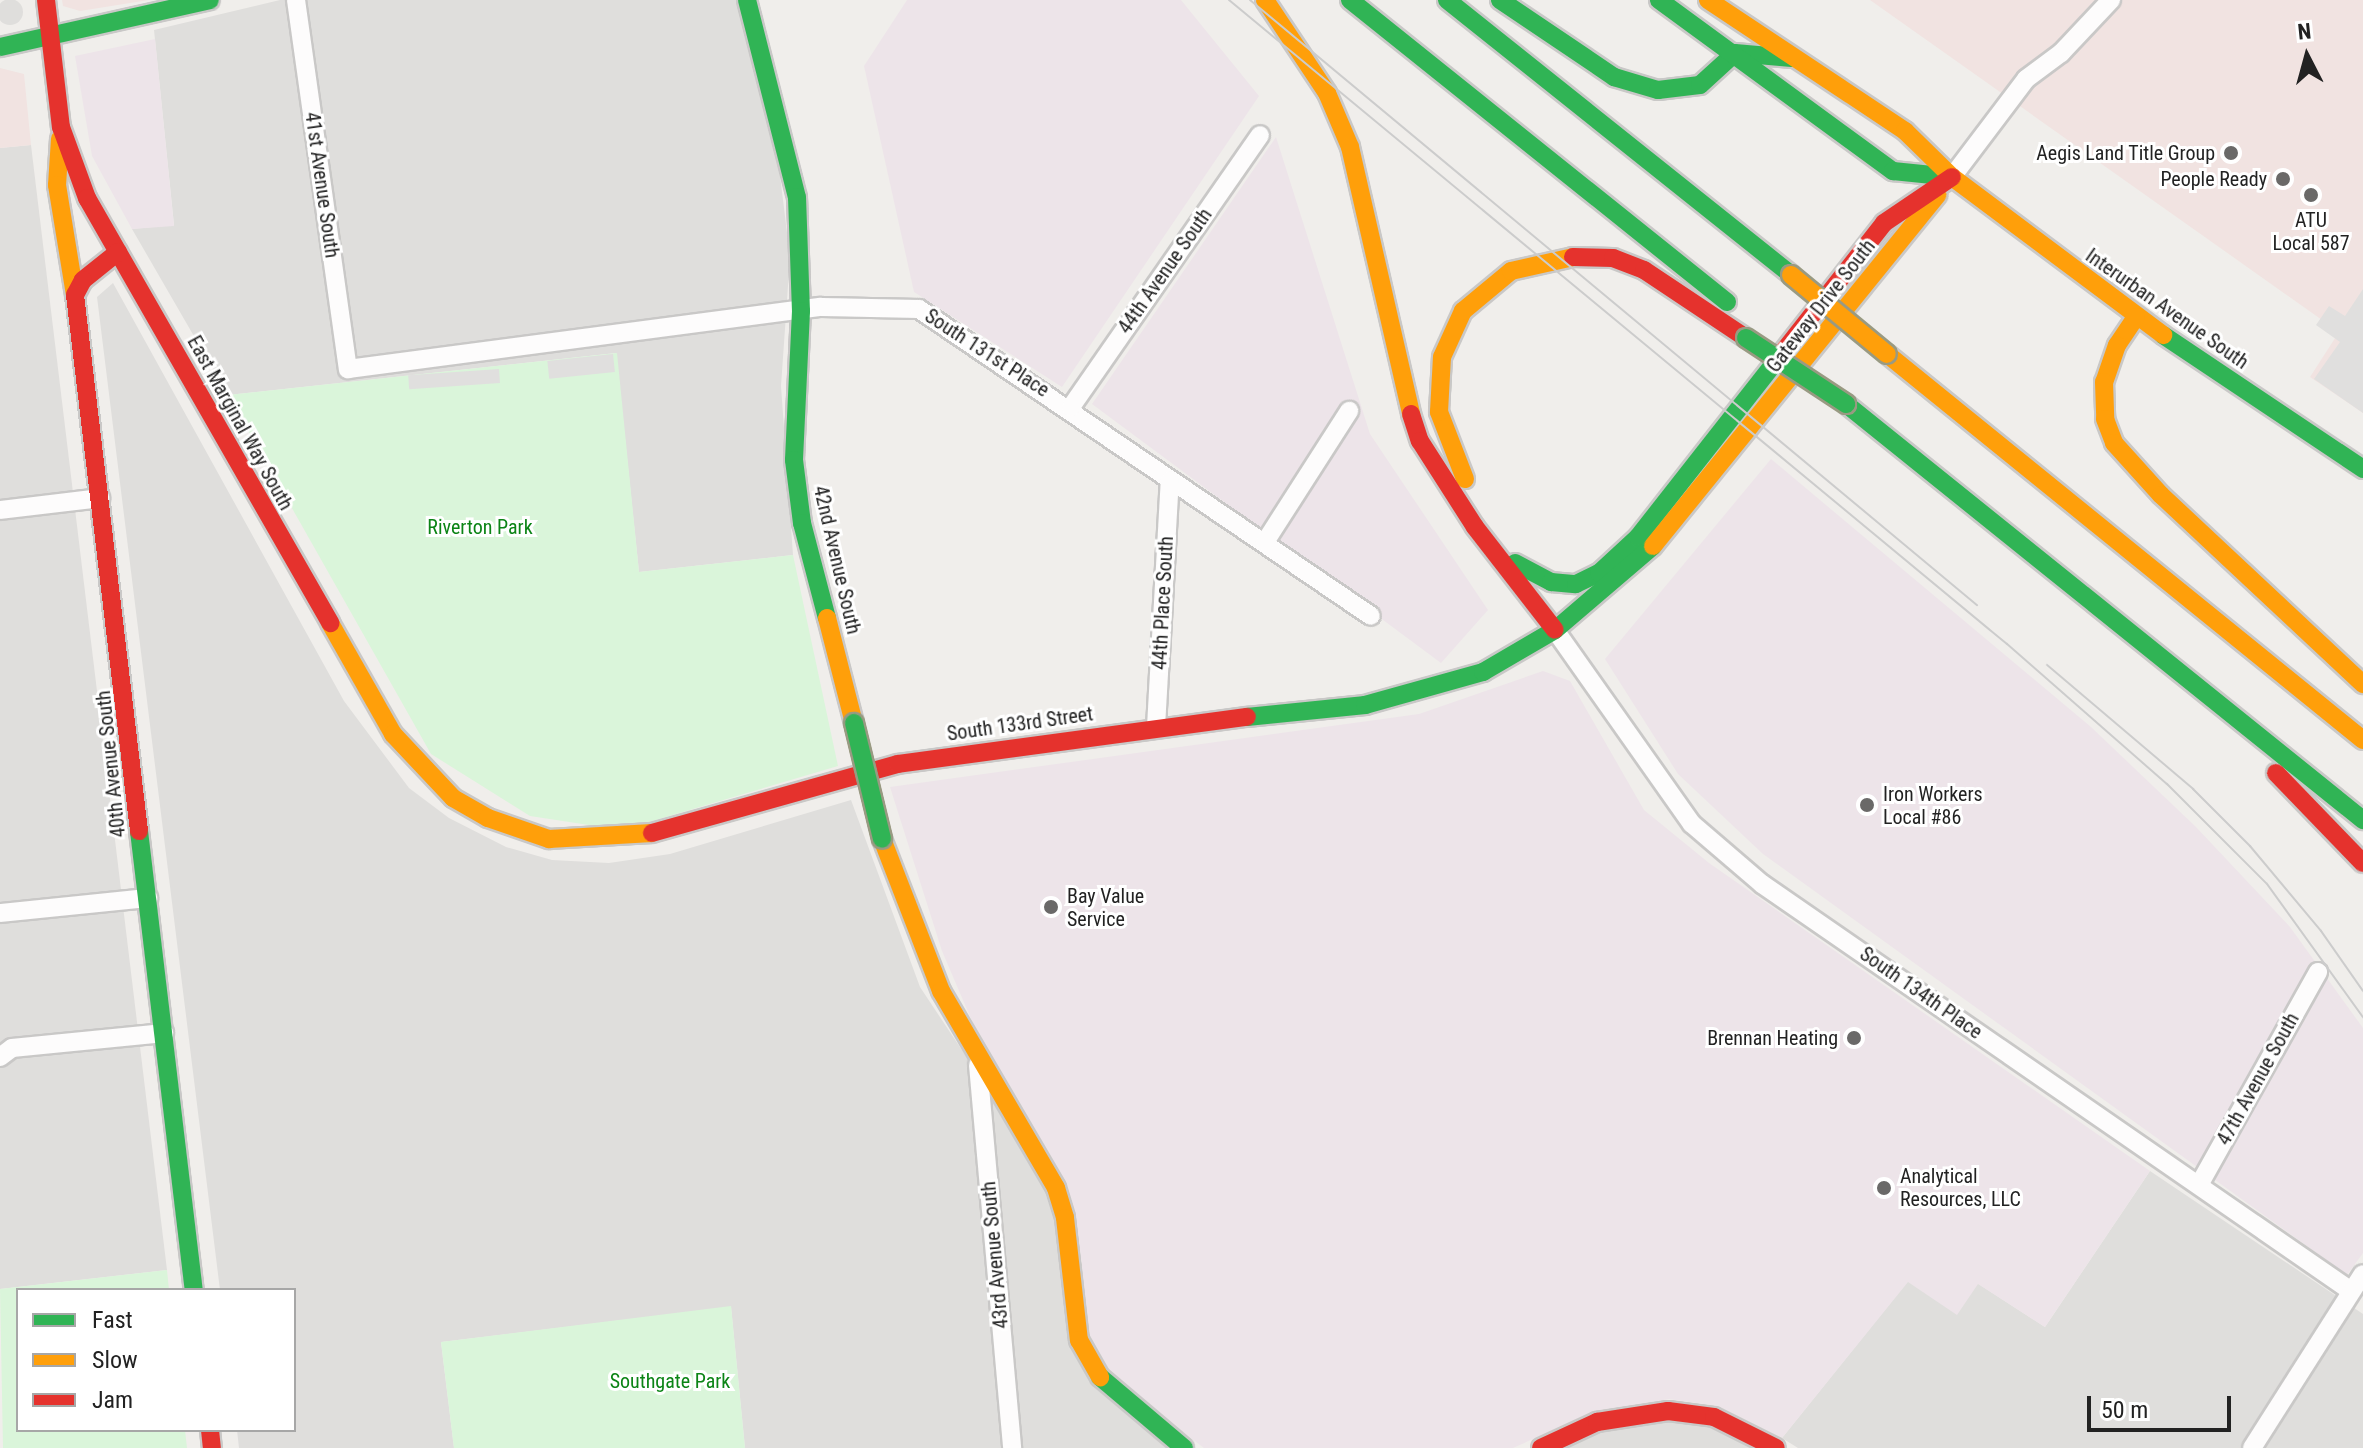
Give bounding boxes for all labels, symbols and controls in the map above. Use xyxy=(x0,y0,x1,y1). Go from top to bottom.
north arrow xyxy=(2267,16,2347,96)
text: N xyxy=(2296,18,2312,45)
street label: 41st Avenue South xyxy=(300,110,344,260)
place label: Aegis Land Title Group xyxy=(2036,141,2215,165)
marker: Aegis Land Title Group xyxy=(2222,144,2240,162)
place label: People Ready xyxy=(2160,167,2267,191)
marker: People Ready xyxy=(2274,170,2292,188)
marker: ATU Local 587 xyxy=(2302,186,2320,204)
street label: 44th Avenue South xyxy=(1113,204,1217,338)
place label: ATU Local 587 xyxy=(2272,208,2350,255)
street label: Gateway Drive South xyxy=(1762,235,1880,377)
street label: Interurban Avenue South xyxy=(2081,244,2253,374)
street label: South 131st Place xyxy=(920,304,1054,402)
street label: East Marginal Way South xyxy=(182,332,298,514)
street label: 42nd Avenue South xyxy=(808,483,866,637)
park label: Riverton Park xyxy=(427,515,533,539)
street label: 44th Place South xyxy=(1148,535,1178,671)
street label: 40th Avenue South xyxy=(91,689,131,839)
street label: South 133rd Street xyxy=(945,702,1095,746)
place label: Iron Workers Local #86 xyxy=(1883,782,1983,829)
marker: Iron Workers Local #86 xyxy=(1858,796,1876,814)
place label: Bay Value Service xyxy=(1067,884,1144,931)
marker: Bay Value Service xyxy=(1042,898,1060,916)
street label: South 134th Place xyxy=(1855,942,1987,1044)
street label: 47th Avenue South xyxy=(2212,1009,2304,1149)
place label: Brennan Heating xyxy=(1707,1026,1838,1050)
marker: Brennan Heating xyxy=(1845,1029,1863,1047)
place label: Analytical Resources, LLC xyxy=(1900,1164,2021,1211)
marker: Analytical Resources, LLC xyxy=(1875,1179,1893,1197)
street label: 43rd Avenue South xyxy=(977,1180,1013,1330)
legend xyxy=(16,1288,296,1432)
text: Fast xyxy=(92,1306,133,1334)
text: Slow xyxy=(92,1346,138,1374)
park label: Southgate Park xyxy=(610,1369,730,1393)
scale bar xyxy=(2091,1380,2235,1430)
text: Jam xyxy=(92,1386,133,1414)
text: 50 m xyxy=(2101,1396,2148,1424)

